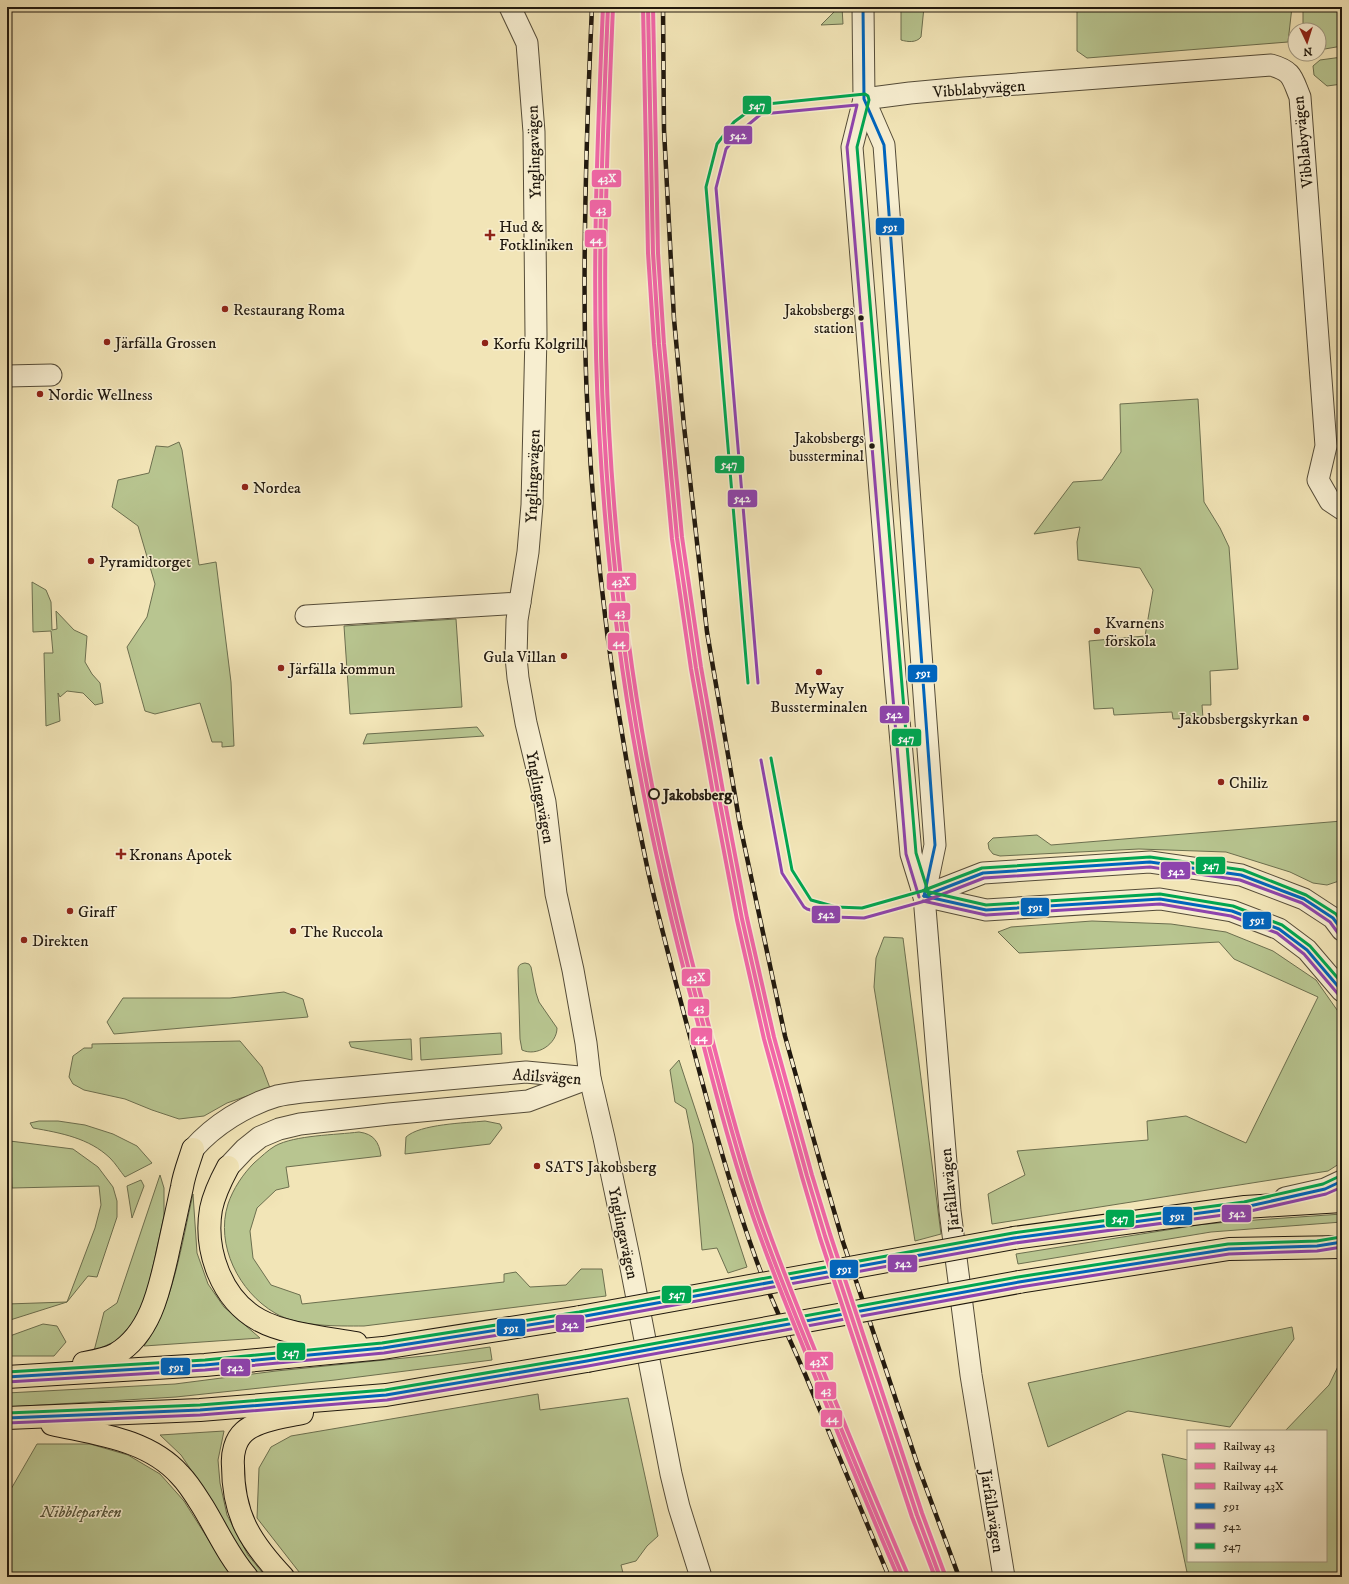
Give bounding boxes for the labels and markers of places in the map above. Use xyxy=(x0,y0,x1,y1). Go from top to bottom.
place label: Hud & Fotkliniken xyxy=(499,217,574,255)
marker: Hud & Fotkliniken xyxy=(484,229,496,241)
place label: Restaurang Roma xyxy=(233,300,345,320)
place label: Jakobsbergs station xyxy=(782,301,854,338)
marker: Restaurang Roma xyxy=(220,304,230,314)
marker: Jakobsbergs station xyxy=(856,313,866,323)
place label: Järfälla Grossen xyxy=(113,333,217,353)
place label: Korfu Kolgrill xyxy=(493,334,585,354)
marker: Järfälla Grossen xyxy=(102,337,112,347)
marker: Korfu Kolgrill xyxy=(480,338,490,348)
place label: Nordic Wellness xyxy=(48,385,153,405)
marker: Nordic Wellness xyxy=(35,389,45,399)
place label: Jakobsbergs bussterminal xyxy=(789,429,864,466)
marker: Jakobsbergs bussterminal xyxy=(867,441,877,451)
place label: Nordea xyxy=(253,478,301,498)
marker: Nordea xyxy=(240,482,250,492)
place label: Pyramidtorget xyxy=(99,552,191,572)
marker: Pyramidtorget xyxy=(86,556,96,566)
place label: Kvarnens förskola xyxy=(1105,613,1164,651)
marker: Kvarnens förskola xyxy=(1092,626,1102,636)
place label: Gula Villan xyxy=(483,647,557,667)
marker: Gula Villan xyxy=(559,651,569,661)
place label: Järfälla kommun xyxy=(287,659,396,679)
marker: Järfälla kommun xyxy=(276,663,286,673)
marker: MyWay Bussterminalen xyxy=(814,667,824,677)
place label: MyWay Bussterminalen xyxy=(770,679,868,717)
place label: Jakobsbergskyrkan xyxy=(1177,709,1299,729)
marker: Jakobsbergskyrkan xyxy=(1301,713,1311,723)
place label: Chiliz xyxy=(1229,773,1268,793)
marker: Chiliz xyxy=(1216,777,1226,787)
place label: Jakobsberg xyxy=(661,785,733,805)
marker: Jakobsberg xyxy=(648,788,660,800)
place label: Kronans Apotek xyxy=(129,845,232,865)
marker: Kronans Apotek xyxy=(116,849,126,859)
place label: Giraff xyxy=(78,902,118,922)
marker: Giraff xyxy=(65,906,75,916)
place label: The Ruccola xyxy=(301,922,383,942)
marker: The Ruccola xyxy=(288,926,298,936)
place label: Direkten xyxy=(32,931,89,951)
marker: Direkten xyxy=(19,935,29,945)
place label: SATS Jakobsberg xyxy=(545,1157,656,1177)
marker: SATS Jakobsberg xyxy=(532,1161,542,1171)

